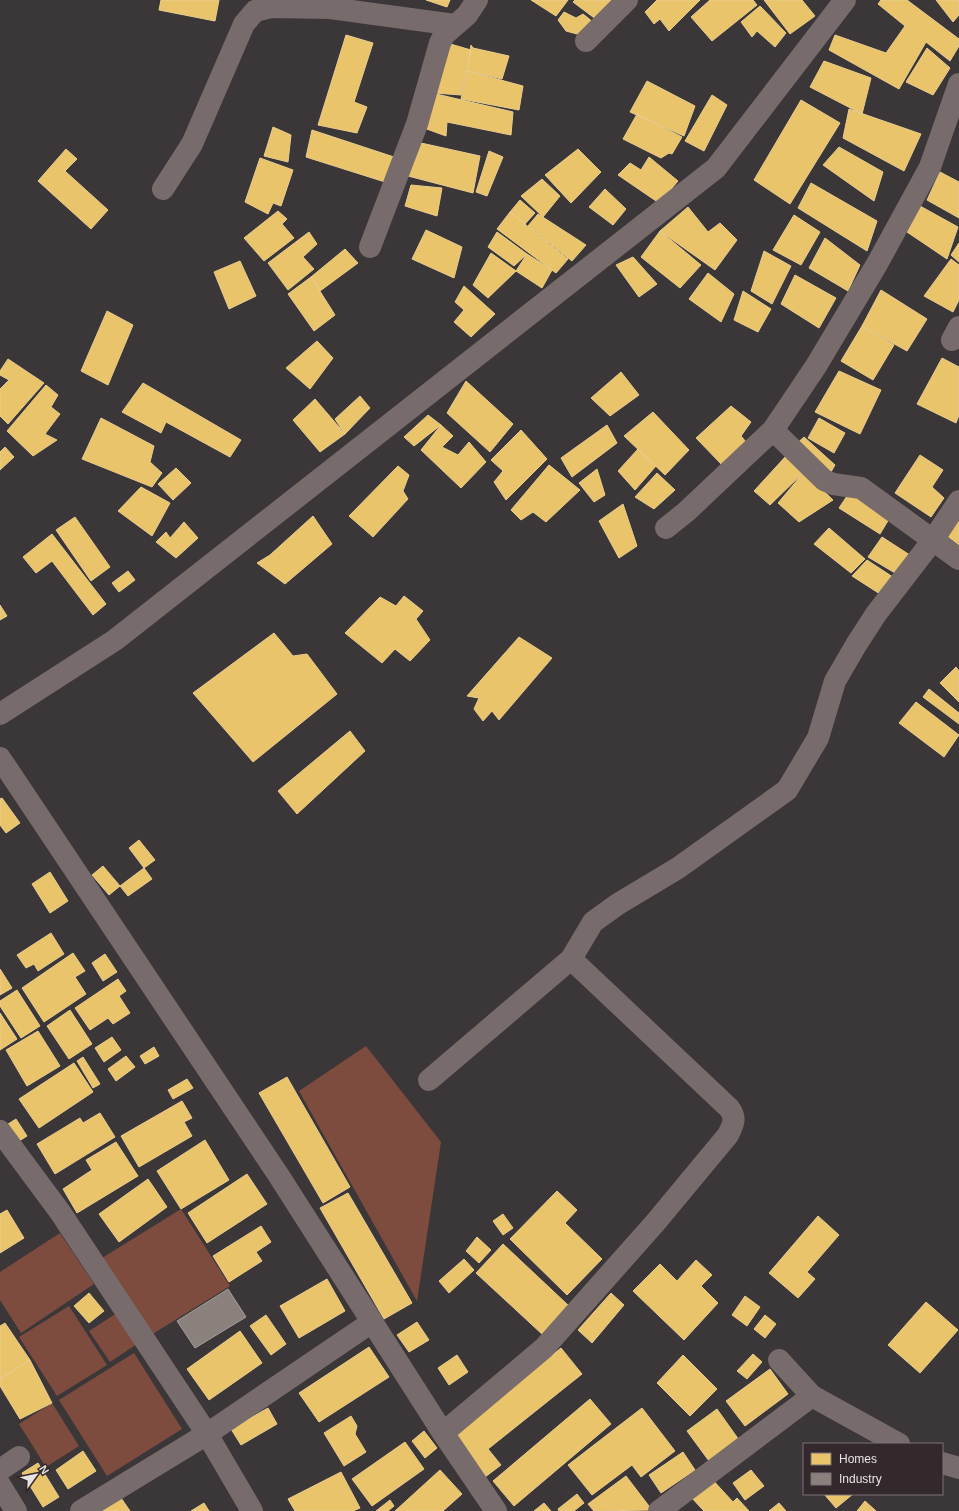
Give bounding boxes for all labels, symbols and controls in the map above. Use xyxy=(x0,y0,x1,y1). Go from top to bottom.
legend xyxy=(803,1443,943,1495)
text: Homes xyxy=(839,1452,877,1466)
north arrow xyxy=(16,1455,56,1495)
text: N xyxy=(37,1463,52,1476)
text: Industry xyxy=(839,1472,882,1486)

